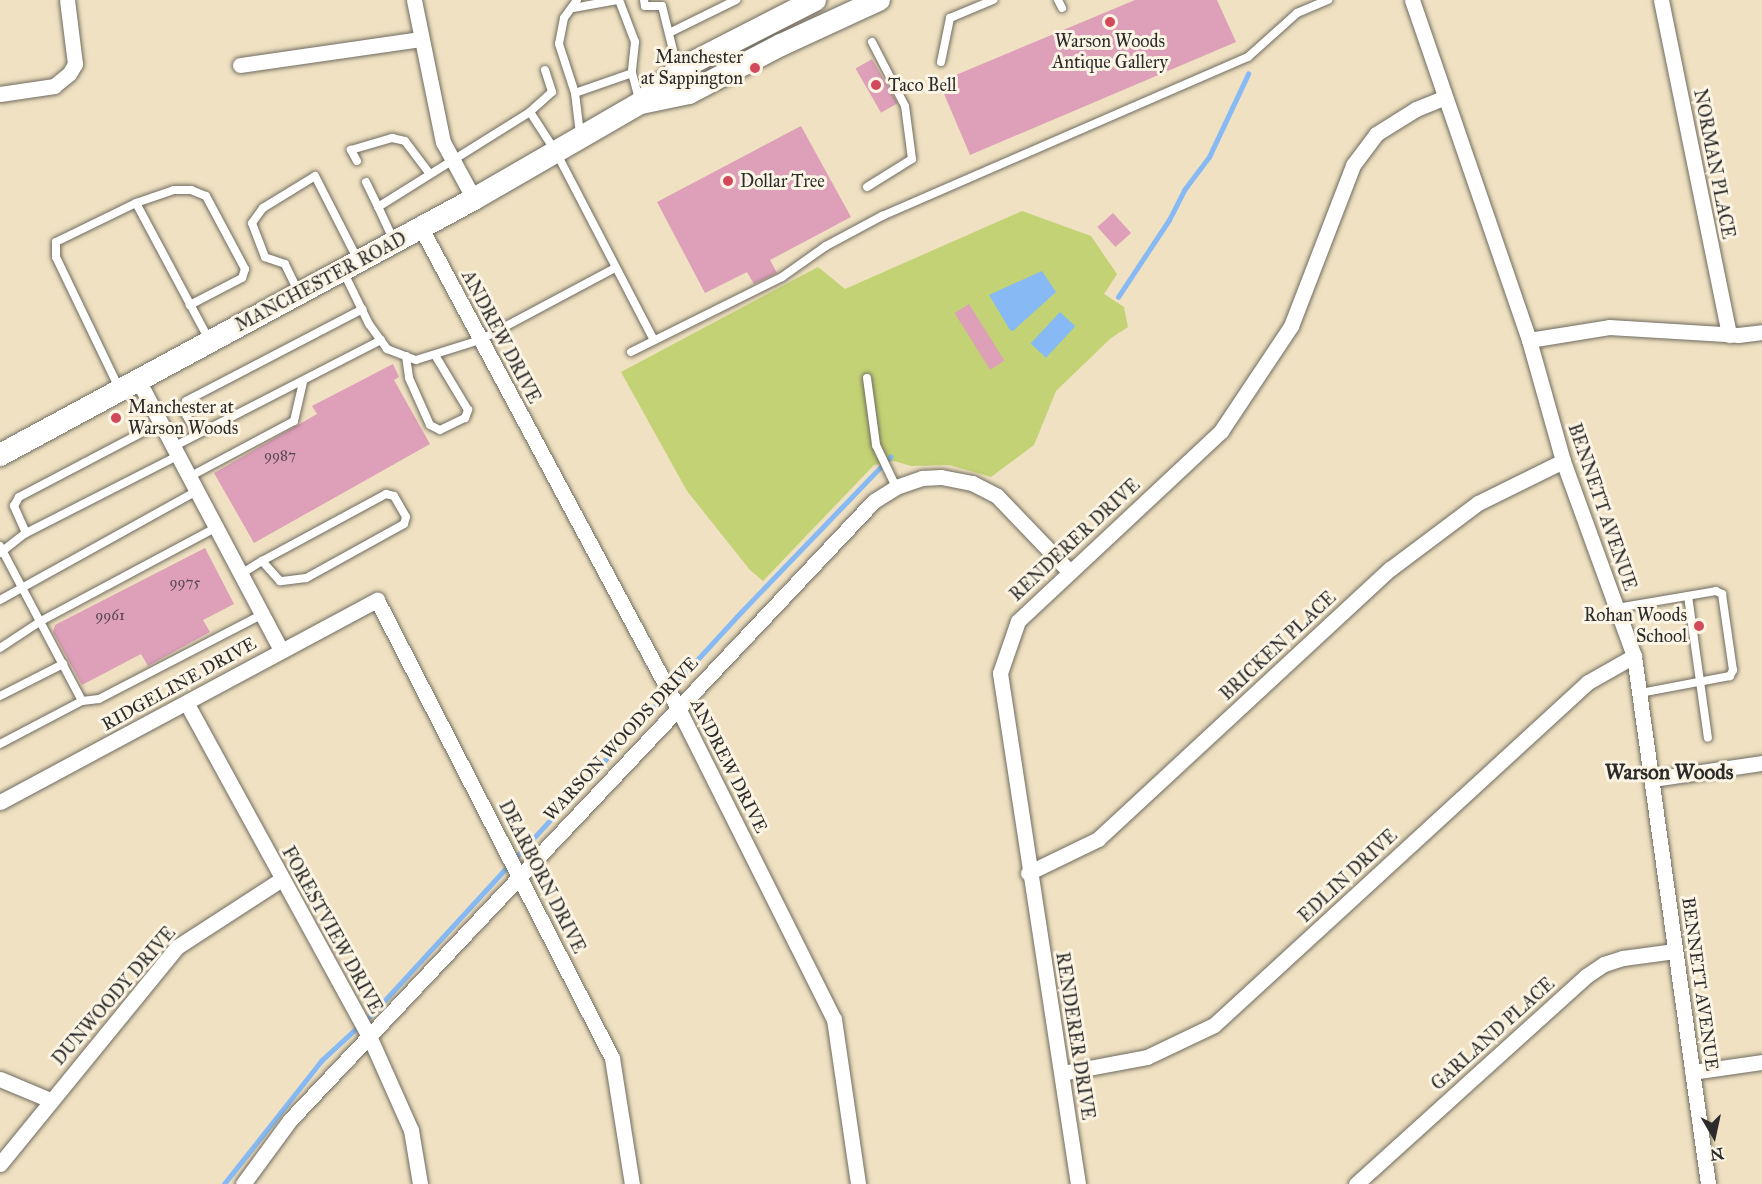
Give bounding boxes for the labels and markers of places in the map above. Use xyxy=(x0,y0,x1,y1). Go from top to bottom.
marker: Warson Woods Antique Gallery xyxy=(1103,15,1117,29)
place label: Warson Woods Antique Gallery xyxy=(1052,31,1168,74)
place label: Manchester at Sappington xyxy=(641,47,743,90)
marker: Manchester at Sappington xyxy=(748,61,762,75)
place label: Taco Bell xyxy=(888,74,957,96)
marker: Taco Bell xyxy=(869,78,883,92)
place label: Dollar Tree xyxy=(740,170,825,192)
marker: Dollar Tree xyxy=(721,174,735,188)
place label: Manchester at Warson Woods xyxy=(128,397,238,440)
marker: Manchester at Warson Woods xyxy=(109,411,123,425)
place label: Rohan Woods School xyxy=(1584,605,1687,648)
marker: Rohan Woods School xyxy=(1692,619,1706,633)

